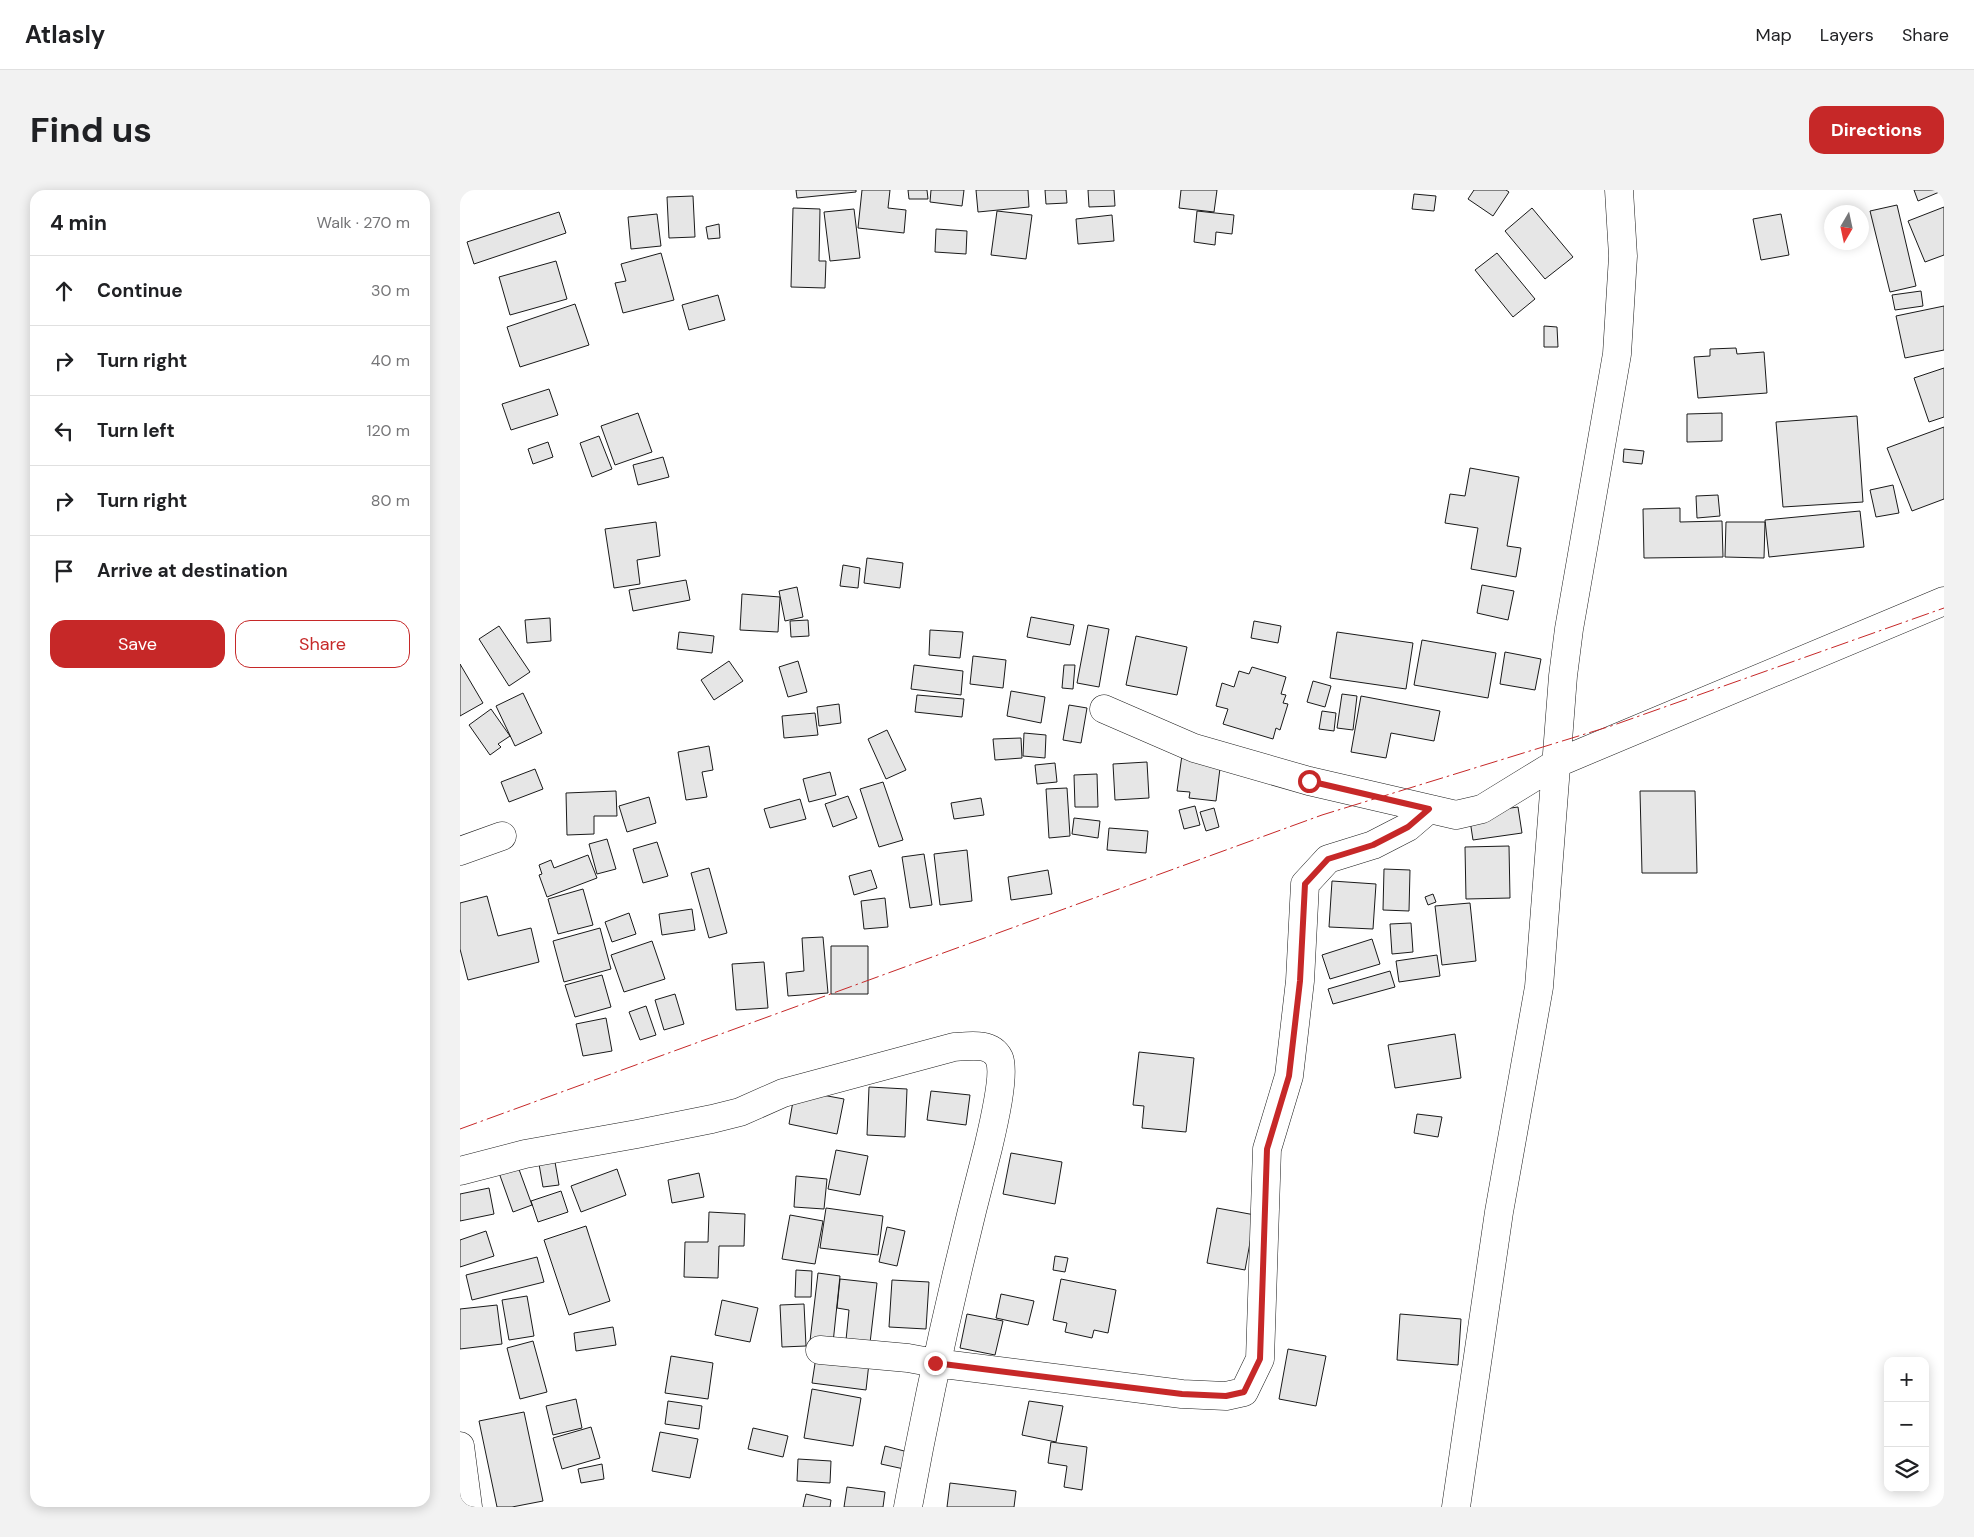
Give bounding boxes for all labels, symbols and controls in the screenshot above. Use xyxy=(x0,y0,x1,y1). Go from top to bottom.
text: Atlasly xyxy=(25,19,105,50)
text: Map xyxy=(1756,23,1792,47)
text: Layers xyxy=(1820,23,1874,47)
text: Share xyxy=(1902,23,1949,47)
button: Directions xyxy=(1809,106,1944,154)
text: Find us xyxy=(30,107,152,153)
north arrow xyxy=(1824,205,1869,250)
text: 4 min xyxy=(50,209,107,237)
text: Walk · 270 m xyxy=(317,212,410,233)
icon: ahead xyxy=(50,277,78,305)
text: Continue xyxy=(97,278,183,303)
text: 30 m xyxy=(371,280,410,301)
icon: right xyxy=(50,347,78,375)
text: Turn right xyxy=(97,348,187,373)
text: 40 m xyxy=(371,350,410,371)
icon: left xyxy=(50,417,78,445)
text: Turn left xyxy=(97,418,175,443)
text: 120 m xyxy=(366,420,410,441)
icon: right xyxy=(50,487,78,515)
text: Turn right xyxy=(97,488,187,513)
text: 80 m xyxy=(371,490,410,511)
icon: arrive xyxy=(50,557,78,585)
text: Arrive at destination xyxy=(97,558,288,583)
button: Save xyxy=(50,620,225,668)
button: Share xyxy=(235,620,410,668)
route start xyxy=(1298,770,1321,793)
route end xyxy=(924,1352,947,1375)
map controls xyxy=(1884,1357,1929,1492)
button: + xyxy=(1884,1357,1929,1402)
button: − xyxy=(1884,1402,1929,1447)
button: layers xyxy=(1884,1447,1929,1492)

